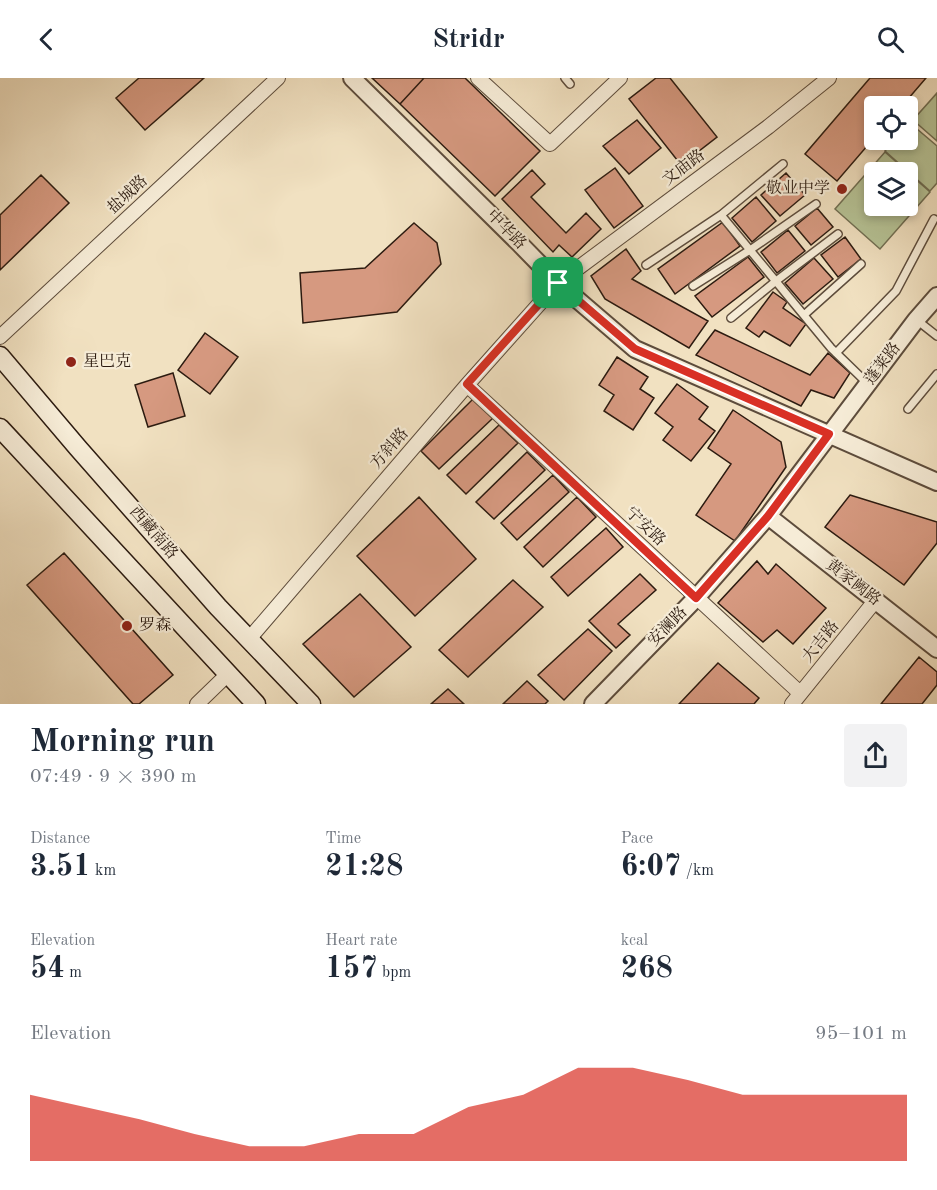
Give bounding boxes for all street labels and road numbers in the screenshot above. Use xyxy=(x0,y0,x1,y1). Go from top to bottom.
street label: 文庙路 xyxy=(659,146,708,189)
street label: 盐城路 xyxy=(104,171,151,217)
street label: 中华路 xyxy=(483,206,530,253)
street label: 蓬莱路 xyxy=(861,339,904,388)
street label: 方斜路 xyxy=(367,424,412,472)
street label: 西藏南路 xyxy=(126,502,182,562)
street label: 宁安路 xyxy=(622,503,669,549)
street label: 黄家阙路 xyxy=(823,555,884,609)
street label: 安澜路 xyxy=(644,603,690,650)
street label: 大吉路 xyxy=(798,617,842,666)

